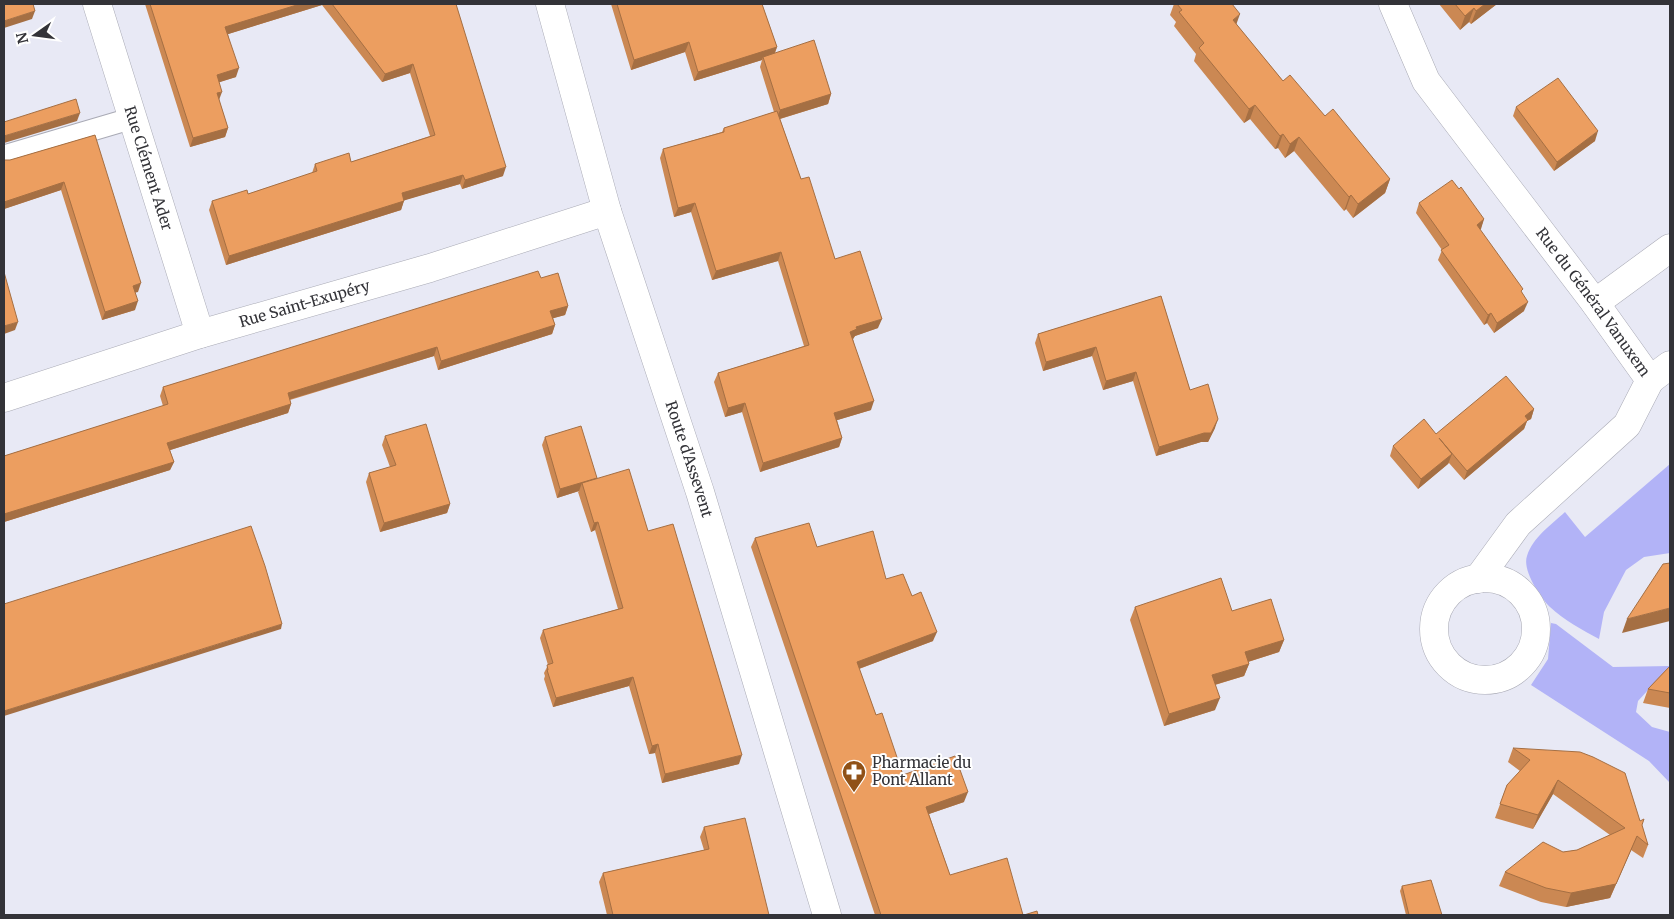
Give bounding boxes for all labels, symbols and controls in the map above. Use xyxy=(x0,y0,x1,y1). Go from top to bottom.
north arrow xyxy=(10,10,60,60)
text: N xyxy=(12,31,32,46)
street label: Rue Clément Ader xyxy=(120,103,177,233)
street label: Rue du Général Vanuxem xyxy=(1532,224,1655,380)
street label: Rue Saint-Exupéry xyxy=(237,276,372,331)
street label: Route d'Assevent xyxy=(661,398,717,520)
place label: Pharmacie du Pont Allant xyxy=(872,753,971,789)
pharmacy icon: Pharmacie du Pont Allant xyxy=(841,759,867,793)

